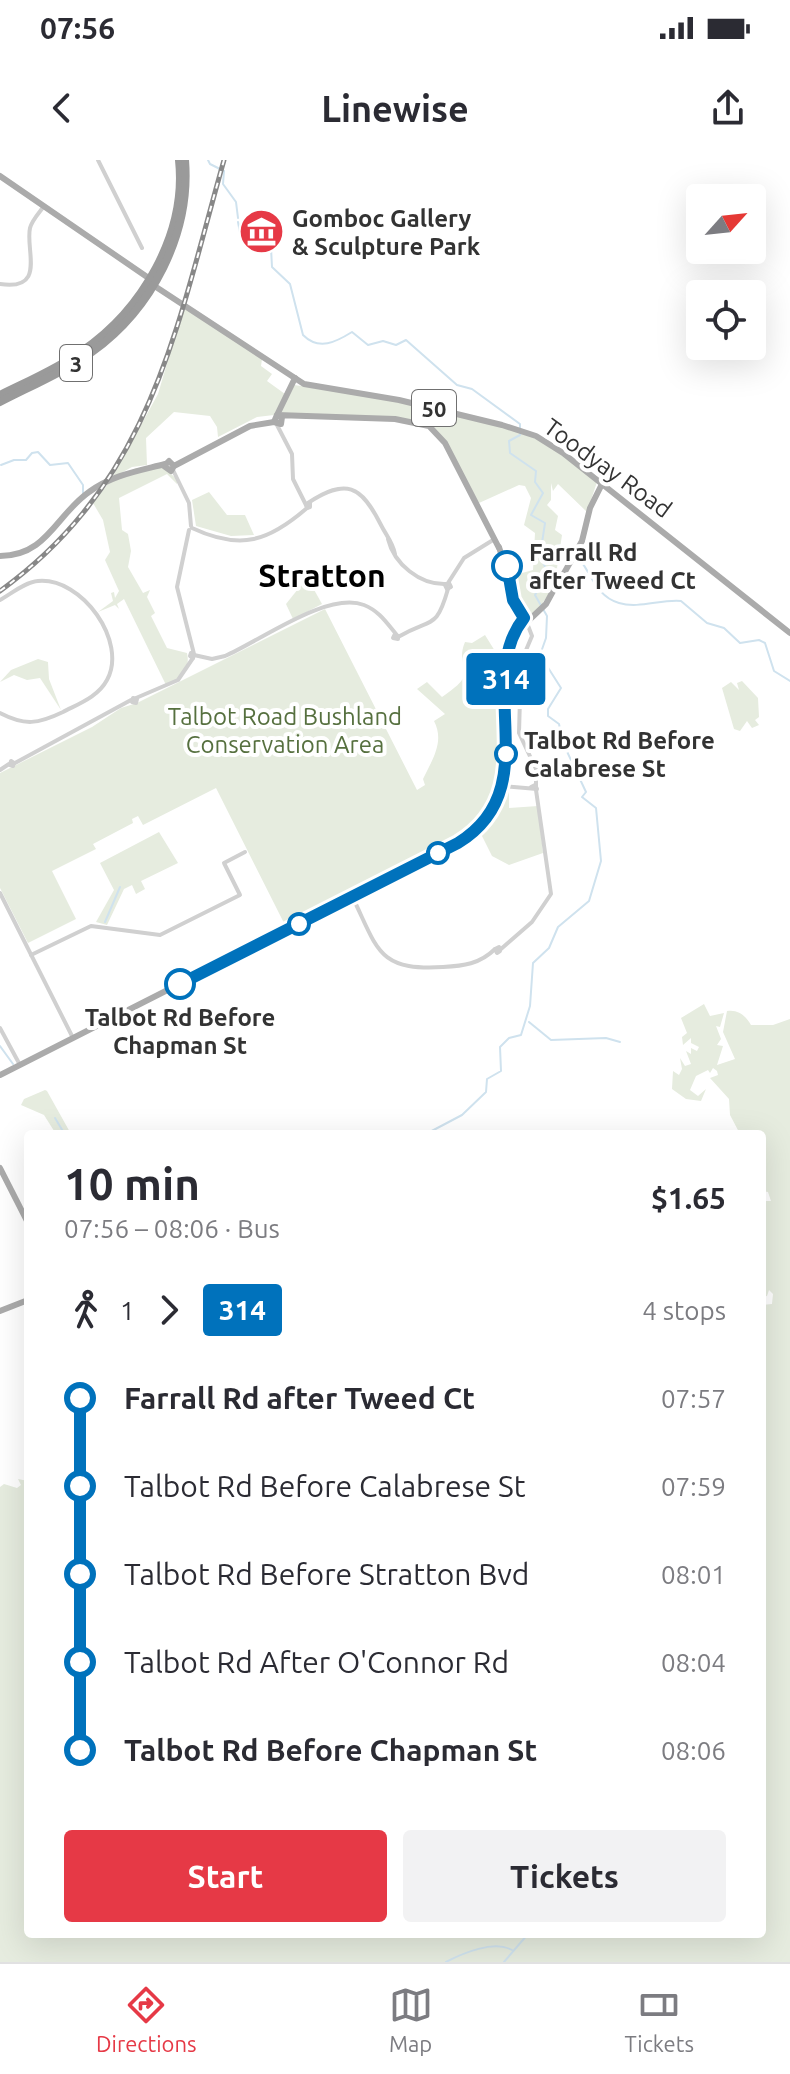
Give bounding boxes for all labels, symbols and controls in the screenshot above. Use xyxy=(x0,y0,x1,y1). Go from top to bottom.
text: 07:56 xyxy=(40,11,115,45)
icon: back xyxy=(40,86,84,130)
icon: share xyxy=(706,86,750,130)
text: Linewise xyxy=(321,88,469,129)
north arrow xyxy=(686,184,766,264)
map controls xyxy=(686,184,766,360)
place label: Gomboc Gallery & Sculpture Park xyxy=(292,205,481,260)
museum icon: Gomboc Gallery & Sculpture Park xyxy=(237,208,285,256)
button: locate xyxy=(686,280,766,360)
road number: 3 xyxy=(60,345,92,381)
road number: 50 xyxy=(412,390,456,426)
street label: Toodyay Road xyxy=(539,413,677,523)
place label: Farrall Rd after Tweed Ct xyxy=(529,539,696,594)
marker: Farrall Rd after Tweed Ct xyxy=(492,551,522,581)
district label: Stratton xyxy=(258,557,386,593)
line badge: 314 xyxy=(460,653,552,705)
text: 314 xyxy=(482,663,530,694)
park label: Talbot Road Bushland Conservation Area xyxy=(168,703,402,758)
place label: Talbot Rd Before Calabrese St xyxy=(524,727,715,782)
marker: Talbot Rd Before Calabrese St xyxy=(495,743,517,765)
unlabelled marker xyxy=(427,842,449,864)
unlabelled marker xyxy=(288,913,310,935)
marker: Talbot Rd Before Chapman St xyxy=(165,969,195,999)
place label: Talbot Rd Before Chapman St xyxy=(85,1004,275,1059)
text: 10 min xyxy=(64,1159,200,1208)
text: $1.65 xyxy=(651,1181,726,1215)
text: 07:56 – 08:06 · Bus xyxy=(64,1214,280,1243)
icon: walk xyxy=(64,1288,108,1332)
icon: forward xyxy=(147,1288,191,1332)
text: 314 xyxy=(219,1294,266,1325)
text: 1 xyxy=(120,1296,135,1325)
text: 4 stops xyxy=(642,1296,726,1325)
text: Farrall Rd after Tweed Ct xyxy=(124,1381,475,1415)
text: 07:57 xyxy=(661,1384,726,1413)
text: Talbot Rd Before Calabrese St xyxy=(124,1469,526,1503)
text: 07:59 xyxy=(661,1472,726,1501)
text: Talbot Rd Before Stratton Bvd xyxy=(124,1557,529,1591)
text: 08:01 xyxy=(661,1560,726,1589)
text: Talbot Rd After O'Connor Rd xyxy=(124,1645,509,1679)
text: 08:04 xyxy=(661,1648,726,1677)
text: Talbot Rd Before Chapman St xyxy=(124,1733,537,1767)
text: 08:06 xyxy=(661,1736,726,1765)
button: Start xyxy=(64,1830,387,1922)
button: Tickets xyxy=(403,1830,726,1922)
tab: Directions xyxy=(96,1983,197,2056)
tab: Map xyxy=(389,1983,433,2056)
tab: Tickets xyxy=(625,1983,694,2056)

